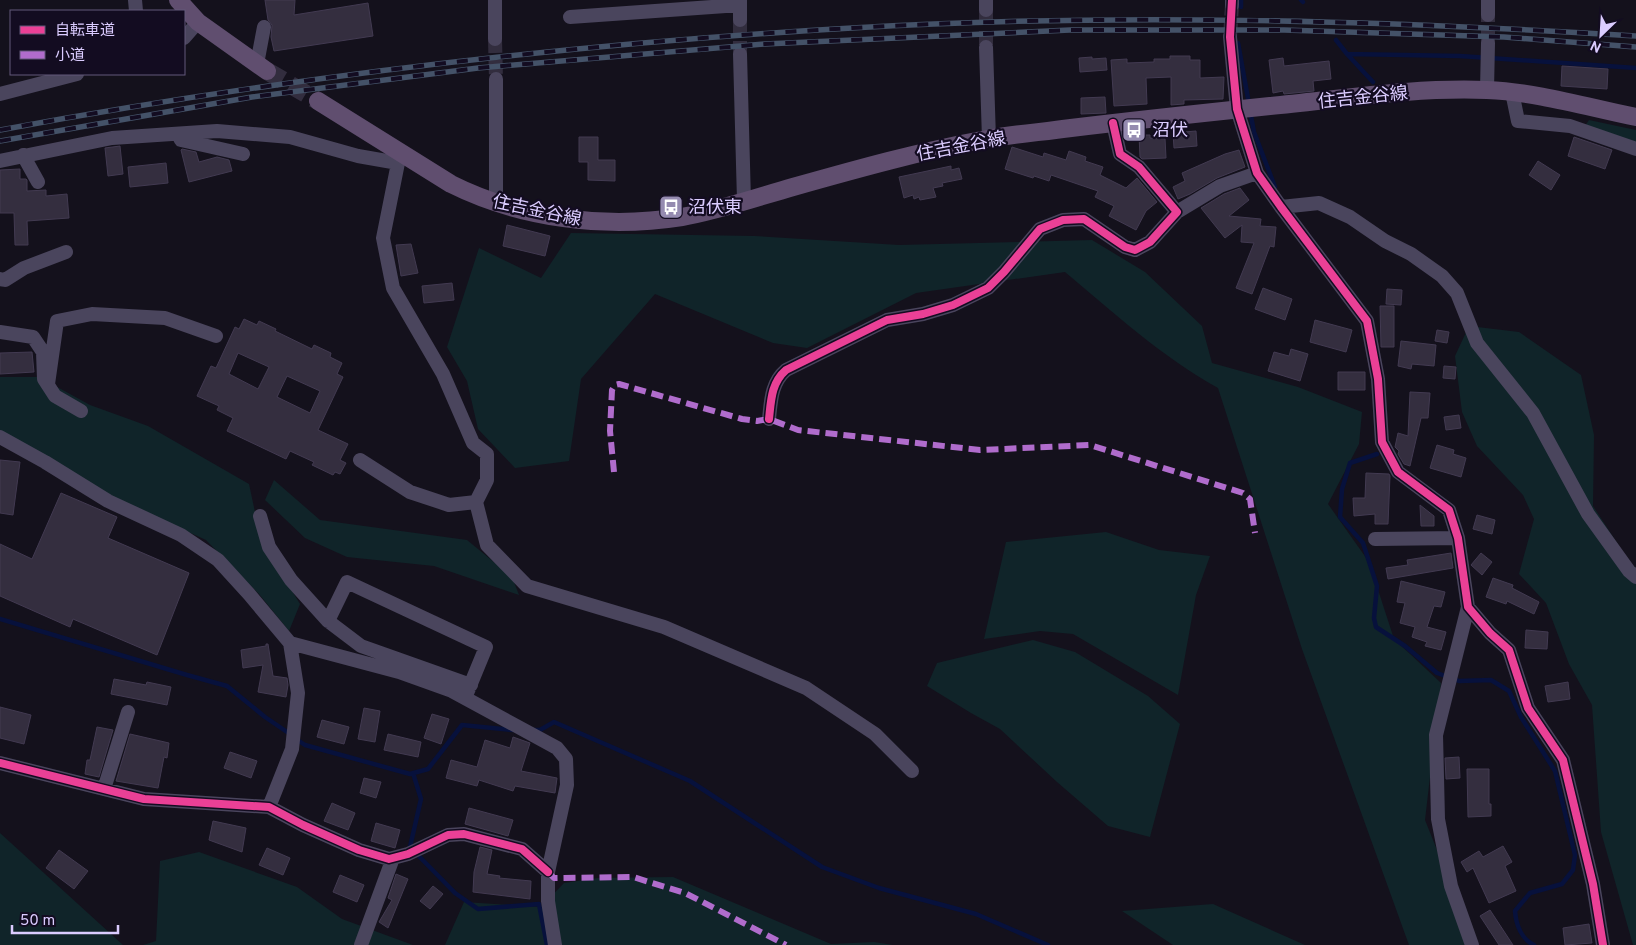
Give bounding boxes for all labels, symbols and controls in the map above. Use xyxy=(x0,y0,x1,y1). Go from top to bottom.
legend xyxy=(10,10,185,75)
north arrow xyxy=(1576,10,1626,60)
text: 自転車道 xyxy=(55,22,115,41)
text: N xyxy=(1588,36,1604,55)
text: 小道 xyxy=(55,47,85,66)
street label: 住吉金谷線 xyxy=(1317,82,1409,115)
bus stop icon: 沼伏 xyxy=(1121,117,1147,143)
place label: 沼伏 xyxy=(1152,120,1188,143)
street label: 住吉金谷線 xyxy=(915,128,1008,167)
street label: 住吉金谷線 xyxy=(490,191,583,232)
bus stop icon: 沼伏東 xyxy=(658,194,684,220)
place label: 沼伏東 xyxy=(688,197,742,220)
scale bar xyxy=(12,902,119,934)
text: 50 m xyxy=(20,912,55,931)

